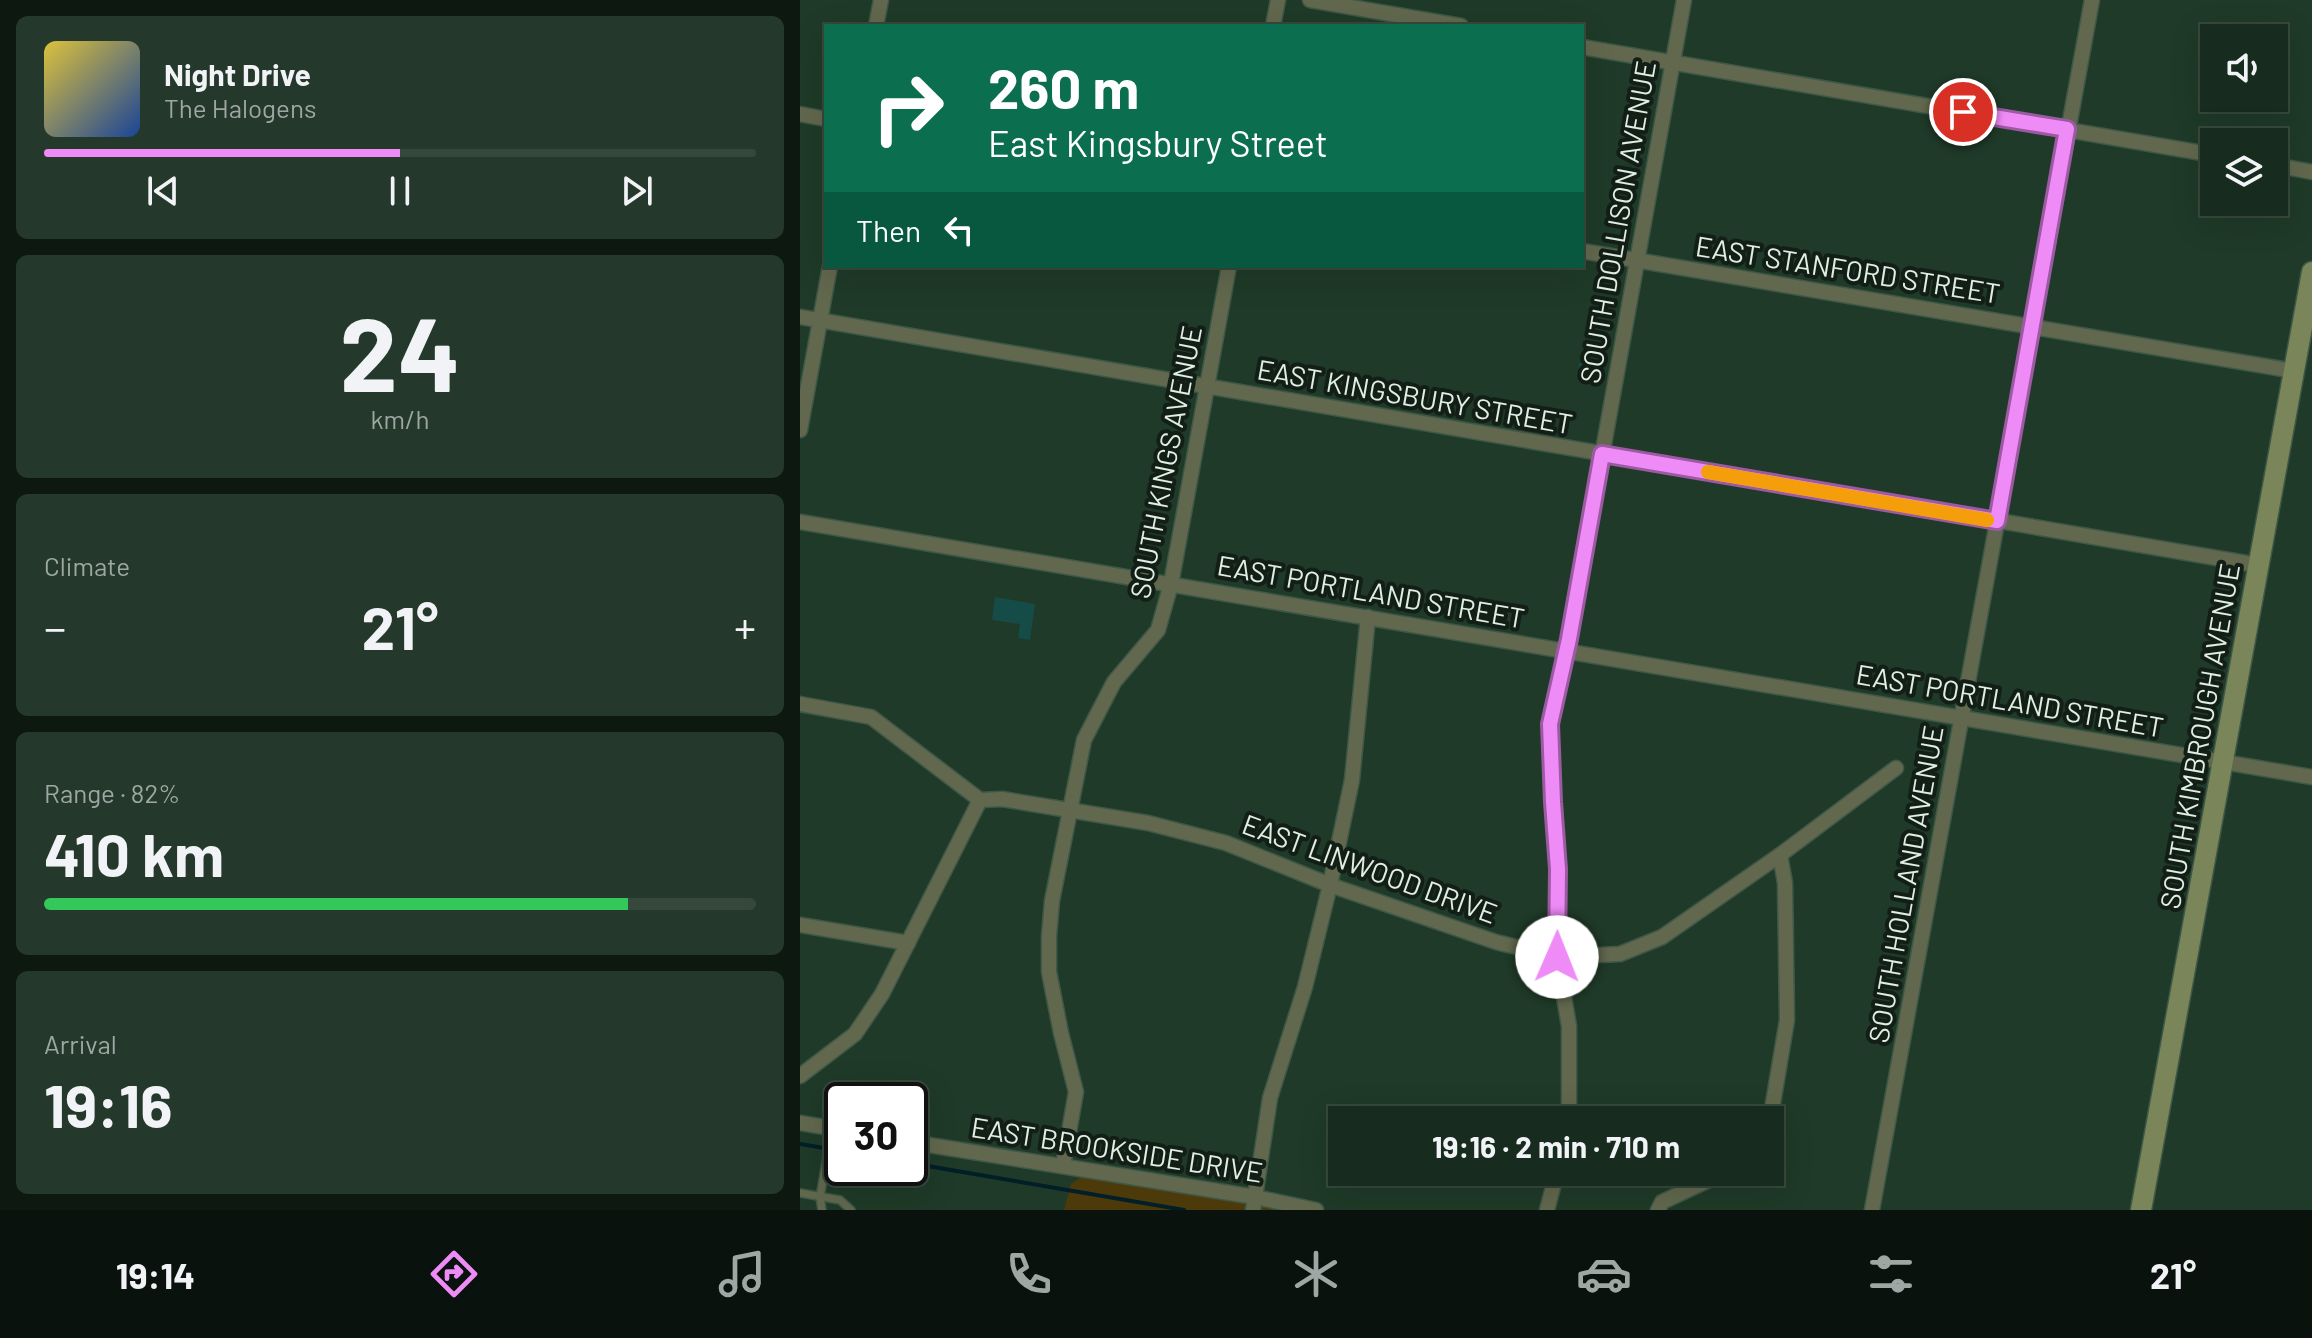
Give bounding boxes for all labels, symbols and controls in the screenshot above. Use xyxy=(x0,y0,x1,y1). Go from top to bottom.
map controls xyxy=(2200,24,2288,216)
button: sound xyxy=(2200,24,2288,112)
text: 260 m xyxy=(988,53,1139,120)
text: Night Drive xyxy=(164,56,311,92)
icon: right xyxy=(856,56,960,160)
street label: SOUTH DOLLISON AVENUE xyxy=(1572,58,1662,386)
pin xyxy=(1929,78,1997,146)
icon: arrive xyxy=(1941,90,1985,134)
text: The Halogens xyxy=(164,92,316,123)
text: East Kingsbury Street xyxy=(988,121,1328,164)
button: layers xyxy=(2200,128,2288,216)
icon: previous xyxy=(141,169,185,213)
icon: pause xyxy=(378,169,422,213)
icon: next xyxy=(615,169,659,213)
icon: left xyxy=(937,208,981,252)
text: Then xyxy=(856,212,921,248)
street label: EAST STANFORD STREET xyxy=(1693,228,2003,310)
text: 24 xyxy=(339,288,461,413)
street label: SOUTH KINGS AVENUE xyxy=(1122,323,1208,601)
street label: EAST KINGSBURY STREET xyxy=(1255,352,1575,440)
text: km/h xyxy=(371,403,429,434)
street label: EAST PORTLAND STREET xyxy=(1215,547,1527,635)
text: Climate xyxy=(44,550,130,581)
street label: SOUTH KIMBROUGH AVENUE xyxy=(2152,561,2246,911)
text: 21° xyxy=(361,590,439,662)
text: − xyxy=(44,600,66,653)
text: + xyxy=(734,600,756,653)
street label: EAST PORTLAND STREET xyxy=(1854,656,2166,744)
street label: SOUTH HOLLAND AVENUE xyxy=(1860,723,1950,1045)
text: Range · 82% xyxy=(44,777,180,808)
street label: EAST LINWOOD DRIVE xyxy=(1238,806,1502,930)
text: 410 km xyxy=(44,817,224,889)
position arrow xyxy=(1515,915,1599,999)
text: Arrival xyxy=(44,1028,117,1059)
text: 19:16 xyxy=(44,1068,172,1140)
speed limit sign: 30 xyxy=(824,1082,928,1186)
street label: EAST BROOKSIDE DRIVE xyxy=(969,1109,1265,1189)
text: 19:16 · 2 min · 710 m xyxy=(1432,1128,1680,1164)
icon: directions xyxy=(426,1246,482,1302)
icon: music xyxy=(714,1246,770,1302)
icon: phone xyxy=(1001,1246,1057,1302)
icon: climate xyxy=(1288,1246,1344,1302)
icon: car xyxy=(1576,1246,1632,1302)
icon: filters xyxy=(1863,1246,1919,1302)
text: 19:14 xyxy=(116,1253,195,1296)
text: 21° xyxy=(2150,1253,2196,1296)

